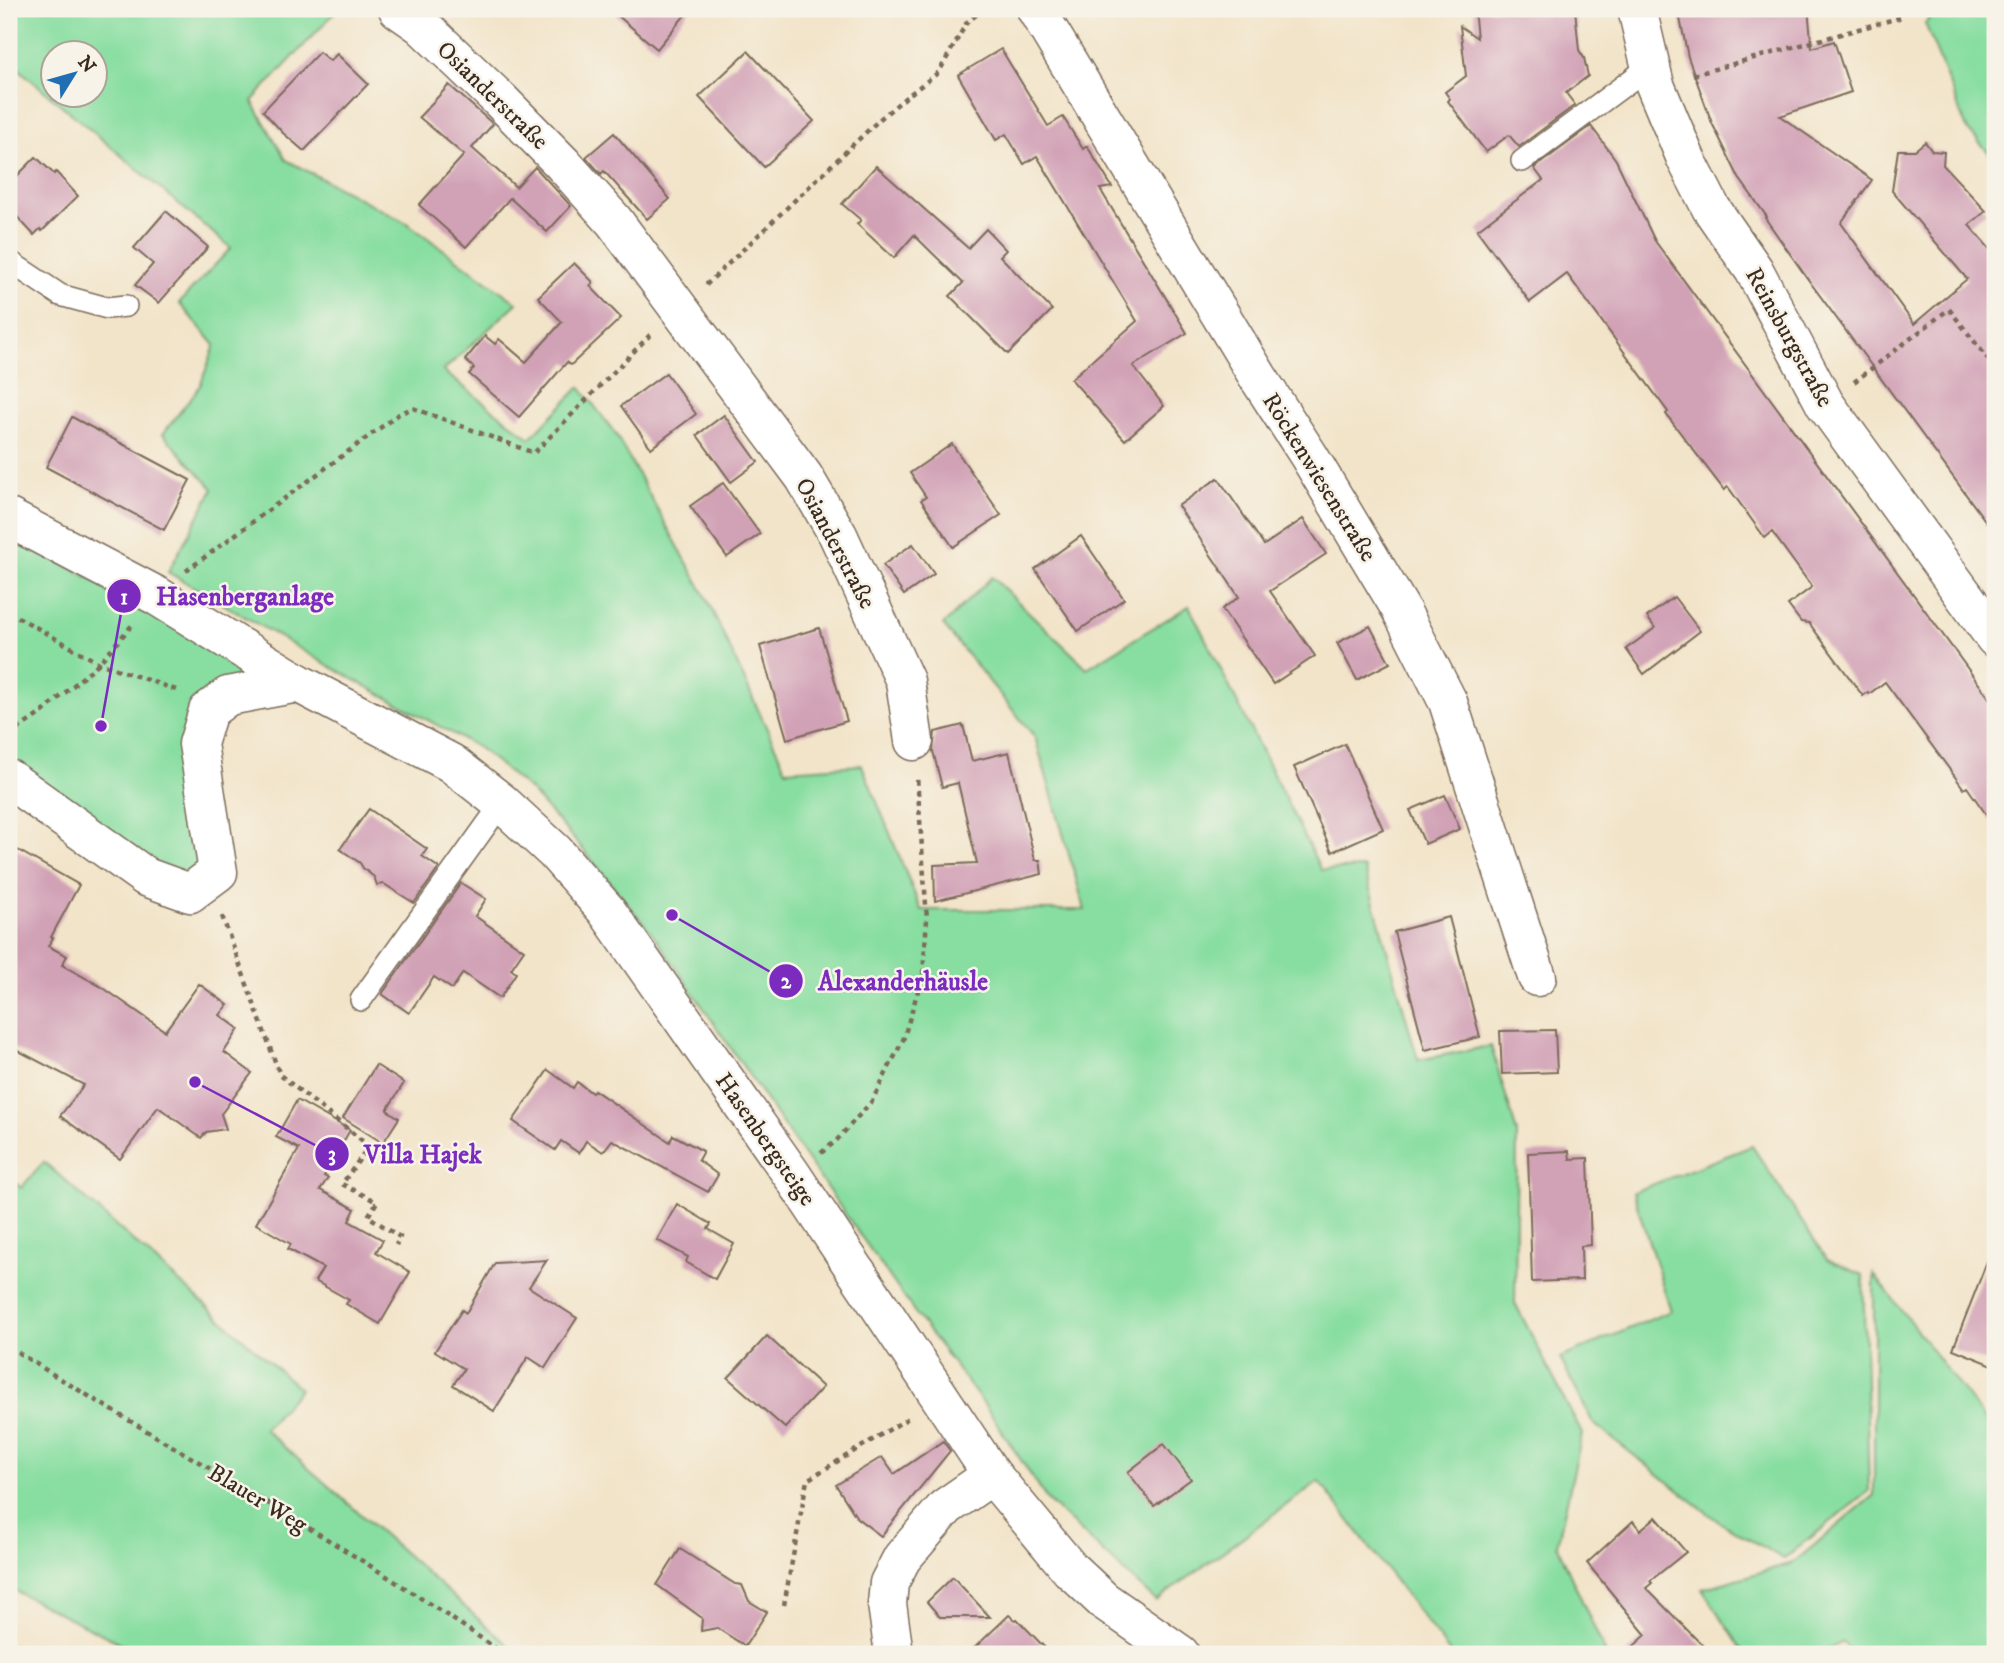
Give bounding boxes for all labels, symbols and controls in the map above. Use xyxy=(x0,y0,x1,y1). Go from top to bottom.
street label: Osianderstraße xyxy=(430,35,555,157)
north arrow xyxy=(38,38,108,108)
text: N xyxy=(72,52,100,78)
street label: Reinsburgstraße xyxy=(1738,262,1840,413)
street label: Röckenwiesenstraße xyxy=(1255,388,1383,567)
street label: Osianderstraße xyxy=(788,473,882,614)
callout: Hasenberganlage xyxy=(107,573,348,620)
text: Hasenberganlage xyxy=(156,581,334,614)
text: 1 xyxy=(120,585,128,611)
callout: Alexanderhäusle xyxy=(769,957,1002,1004)
text: Alexanderhäusle xyxy=(817,966,988,999)
text: 2 xyxy=(781,969,792,995)
street label: Hasenbergsteige xyxy=(708,1067,822,1212)
callout: Villa Hajek xyxy=(315,1130,496,1177)
text: Villa Hajek xyxy=(363,1139,483,1172)
text: 3 xyxy=(328,1142,336,1168)
street label: Blauer Weg xyxy=(202,1458,313,1540)

